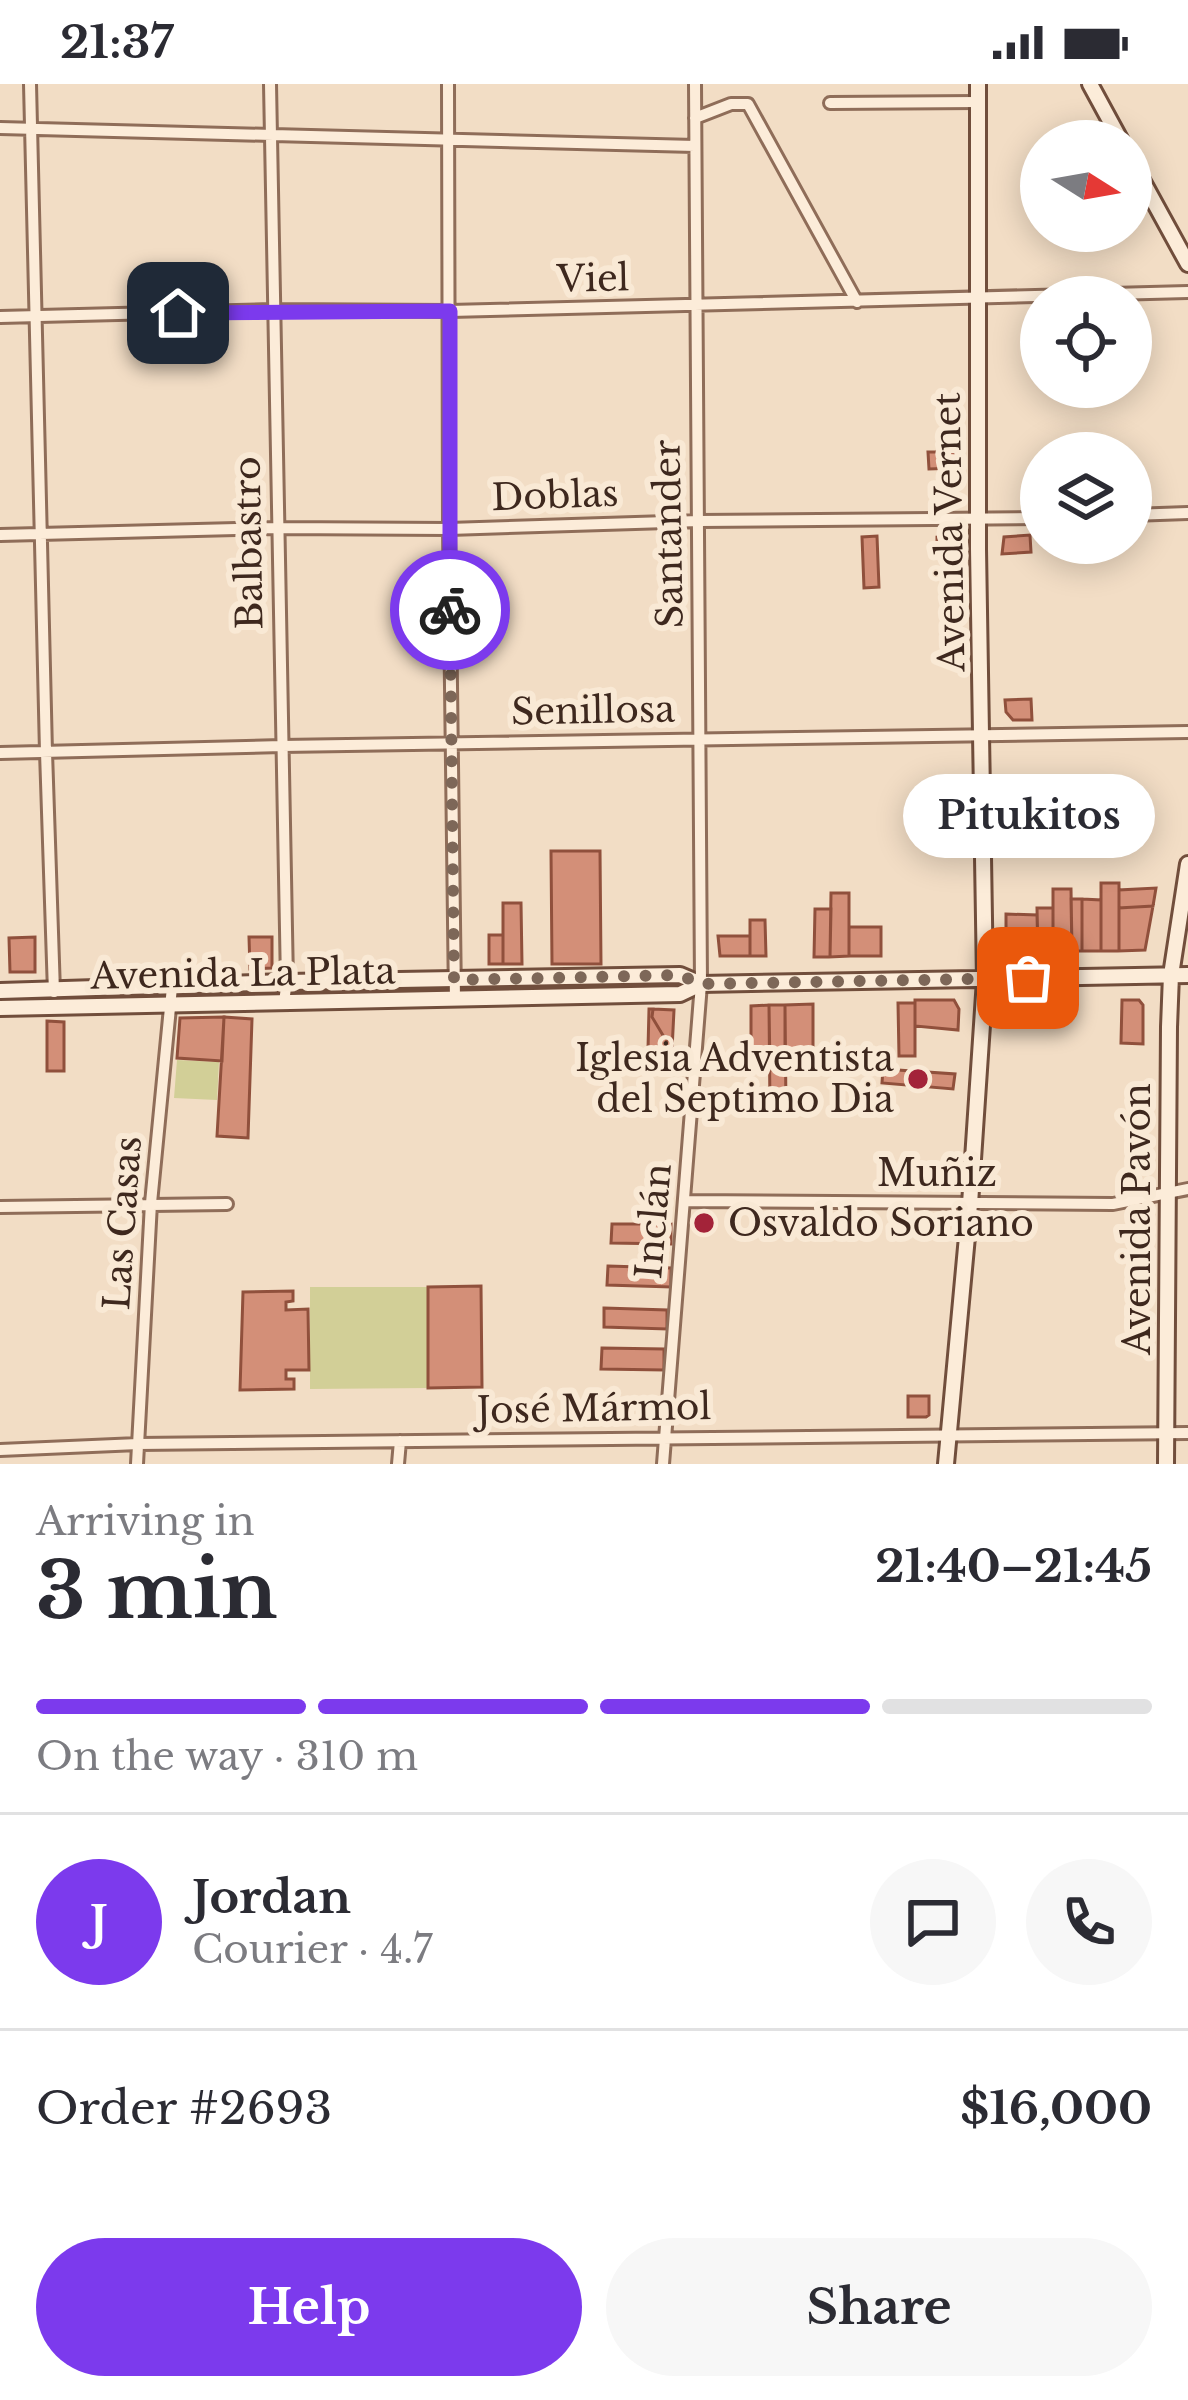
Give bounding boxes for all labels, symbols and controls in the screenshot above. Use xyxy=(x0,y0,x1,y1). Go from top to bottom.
text: 21:37 xyxy=(60,14,174,70)
north arrow xyxy=(1020,120,1152,252)
map controls xyxy=(1020,120,1152,564)
street label: Viel xyxy=(555,255,630,302)
pin xyxy=(127,262,229,364)
button: locate xyxy=(1020,276,1152,408)
icon: home xyxy=(145,280,211,346)
street label: Avenida Vernet xyxy=(925,392,974,673)
button: layers xyxy=(1020,432,1152,564)
street label: Santander xyxy=(644,439,693,629)
street label: Balbastro xyxy=(224,456,273,630)
street label: Doblas xyxy=(491,471,619,520)
courier xyxy=(390,550,510,670)
icon: bike xyxy=(417,577,483,643)
street label: Senillosa xyxy=(511,687,676,734)
callout: Pitukitos xyxy=(902,774,1154,858)
text: Pitukitos xyxy=(937,791,1121,840)
pin xyxy=(977,927,1079,1029)
icon: bag xyxy=(995,945,1061,1011)
street label: Avenida La Plata xyxy=(89,948,396,999)
place label: Iglesia Adventista del Septimo Dia xyxy=(575,1036,894,1122)
marker: Iglesia Adventista del Septimo Dia xyxy=(905,1066,931,1092)
street label: Avenida Pavón xyxy=(1115,1083,1160,1356)
street label: Las Casas xyxy=(94,1135,151,1312)
street label: Muñiz xyxy=(877,1151,997,1196)
street label: Inclán xyxy=(626,1162,681,1281)
place label: Osvaldo Soriano xyxy=(728,1201,1034,1246)
marker: Osvaldo Soriano xyxy=(691,1210,717,1236)
street label: José Mármol xyxy=(472,1384,712,1433)
text: Arriving in xyxy=(36,1497,255,1546)
text: 21:40–21:45 xyxy=(875,1538,1152,1594)
text: 3 min xyxy=(36,1542,278,1639)
text: On the way · 310 m xyxy=(36,1732,418,1781)
button: chat xyxy=(870,1859,996,1985)
button: phone xyxy=(1026,1859,1152,1985)
text: Jordan xyxy=(192,1869,351,1925)
text: J xyxy=(90,1894,108,1950)
text: Courier · 4.7 xyxy=(192,1925,433,1974)
text: Order #2693 xyxy=(36,2080,332,2136)
text: $16,000 xyxy=(960,2080,1152,2136)
button: Help xyxy=(36,2238,582,2376)
button: Share xyxy=(606,2238,1152,2376)

